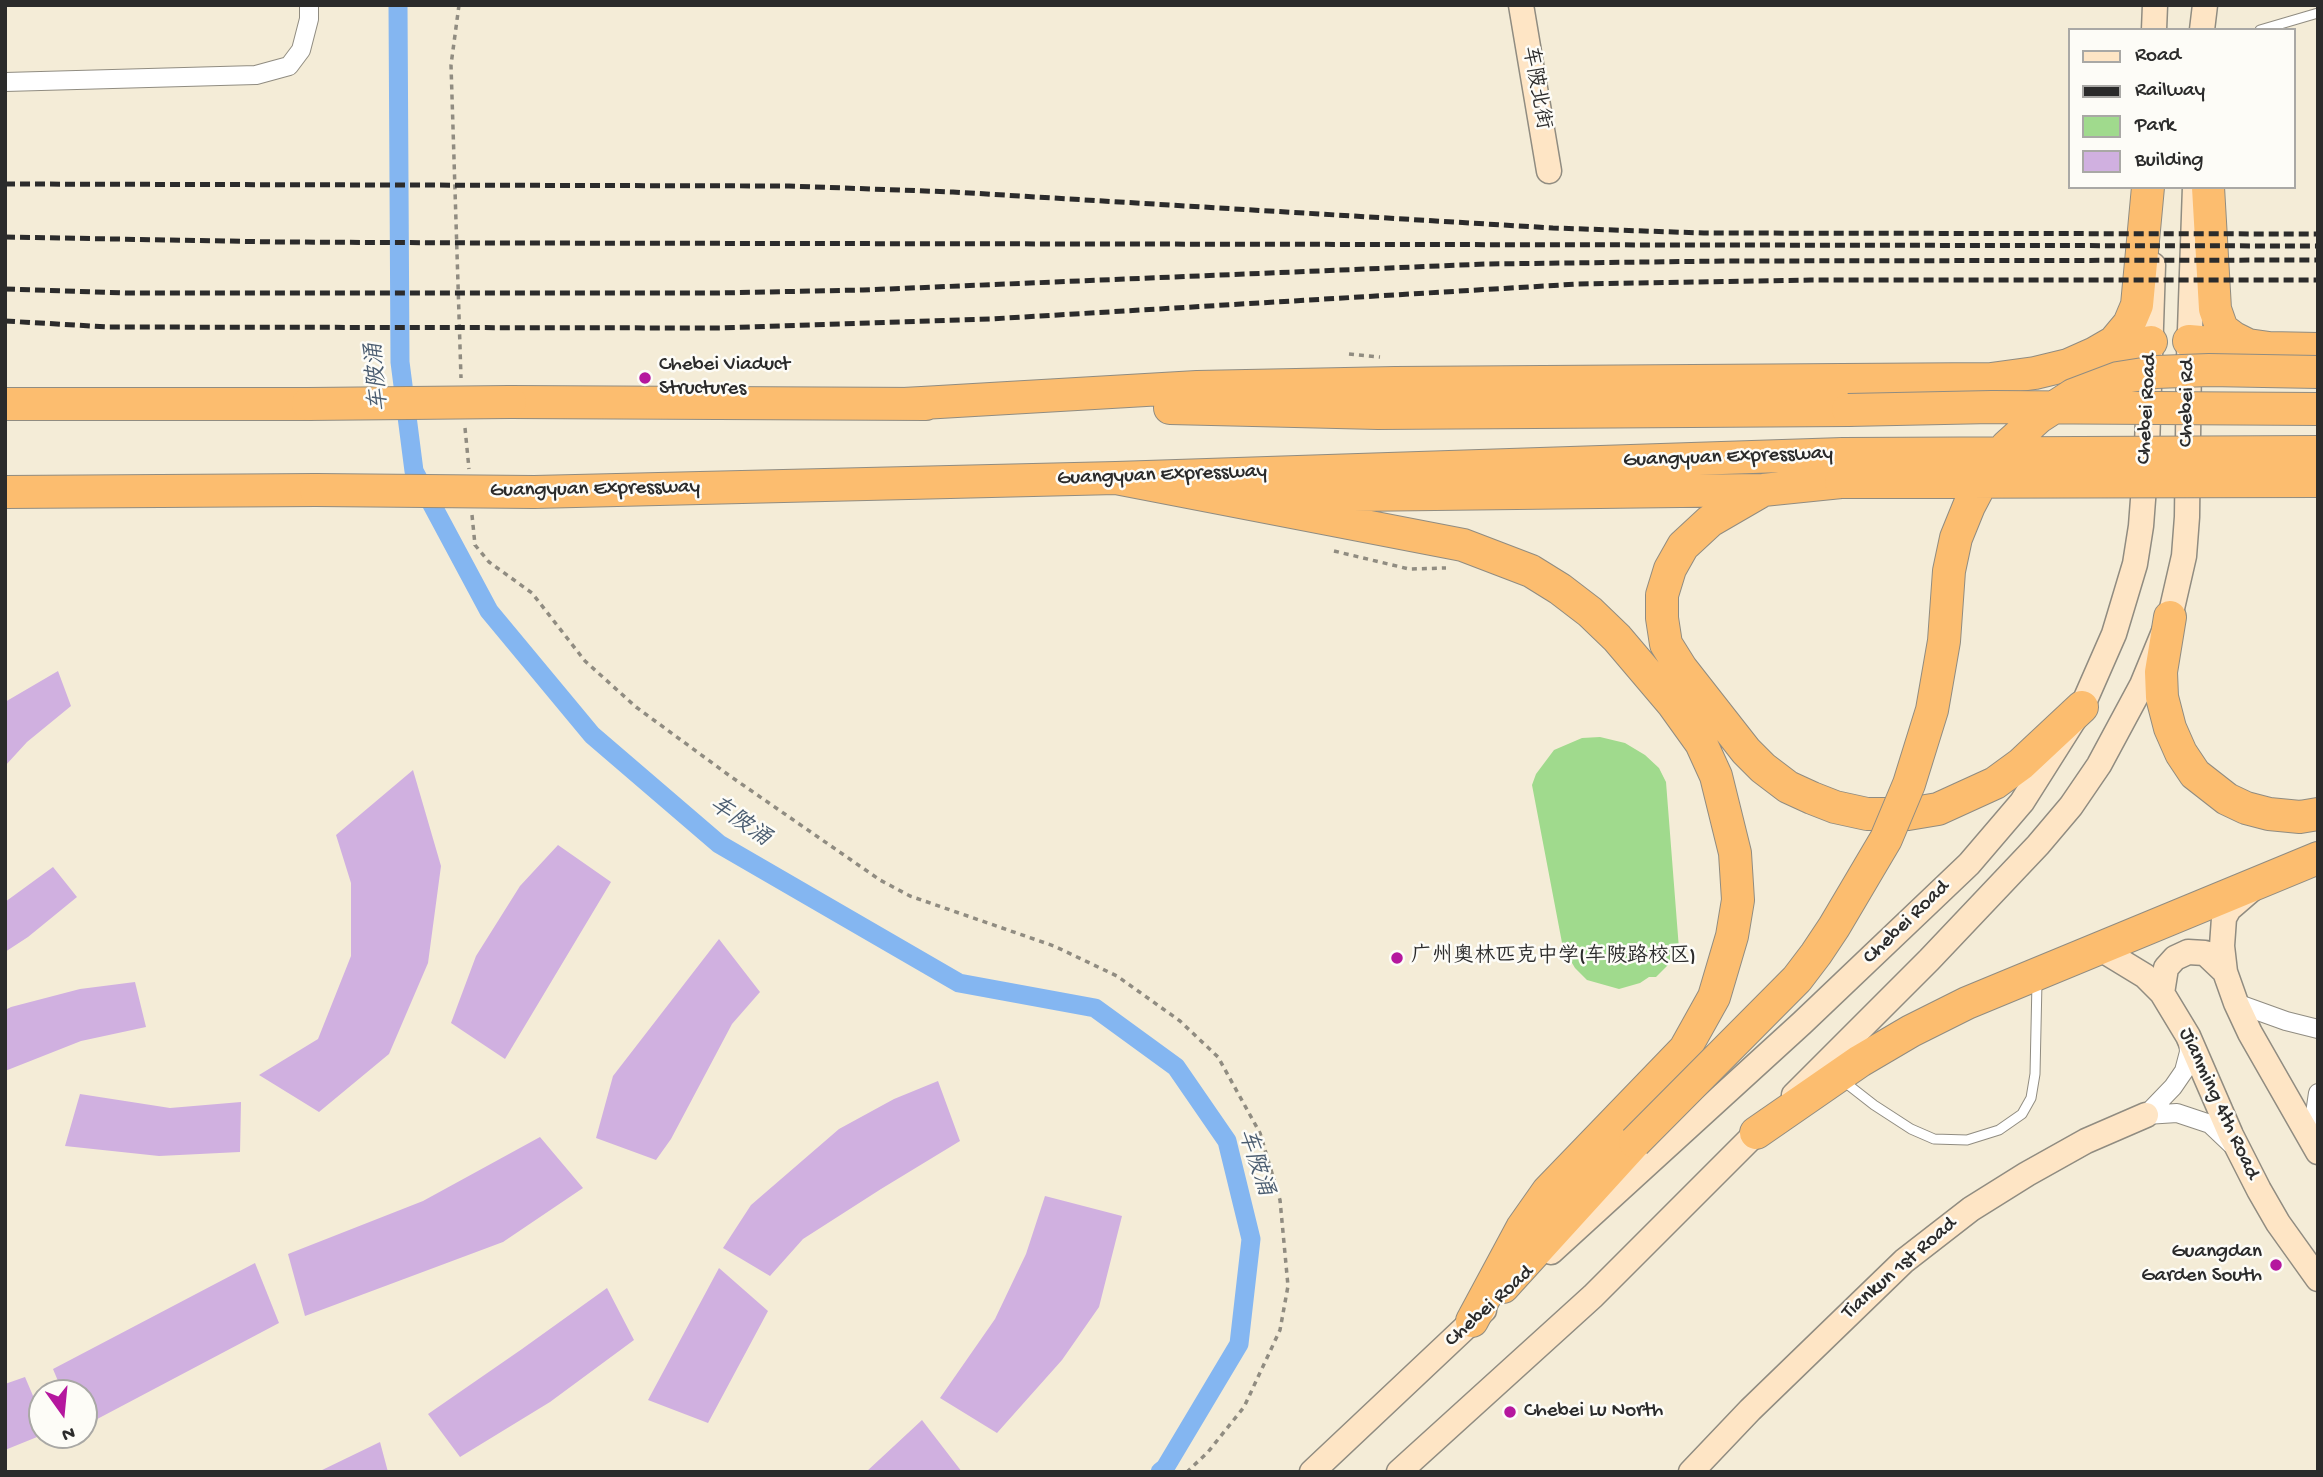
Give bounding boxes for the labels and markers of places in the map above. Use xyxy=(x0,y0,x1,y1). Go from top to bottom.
place label: Chebei Viaduct Structures xyxy=(659,353,790,403)
marker: Chebei Viaduct Structures xyxy=(637,370,653,386)
place label: 广州奥林匹克中学(车陂路校区) xyxy=(1411,945,1696,971)
marker: 广州奥林匹克中学(车陂路校区) xyxy=(1389,950,1405,966)
place label: Guangdan Garden South xyxy=(2141,1240,2262,1290)
marker: Guangdan Garden South xyxy=(2268,1257,2284,1273)
place label: Chebei Lu North xyxy=(1524,1399,1663,1425)
marker: Chebei Lu North xyxy=(1502,1404,1518,1420)

